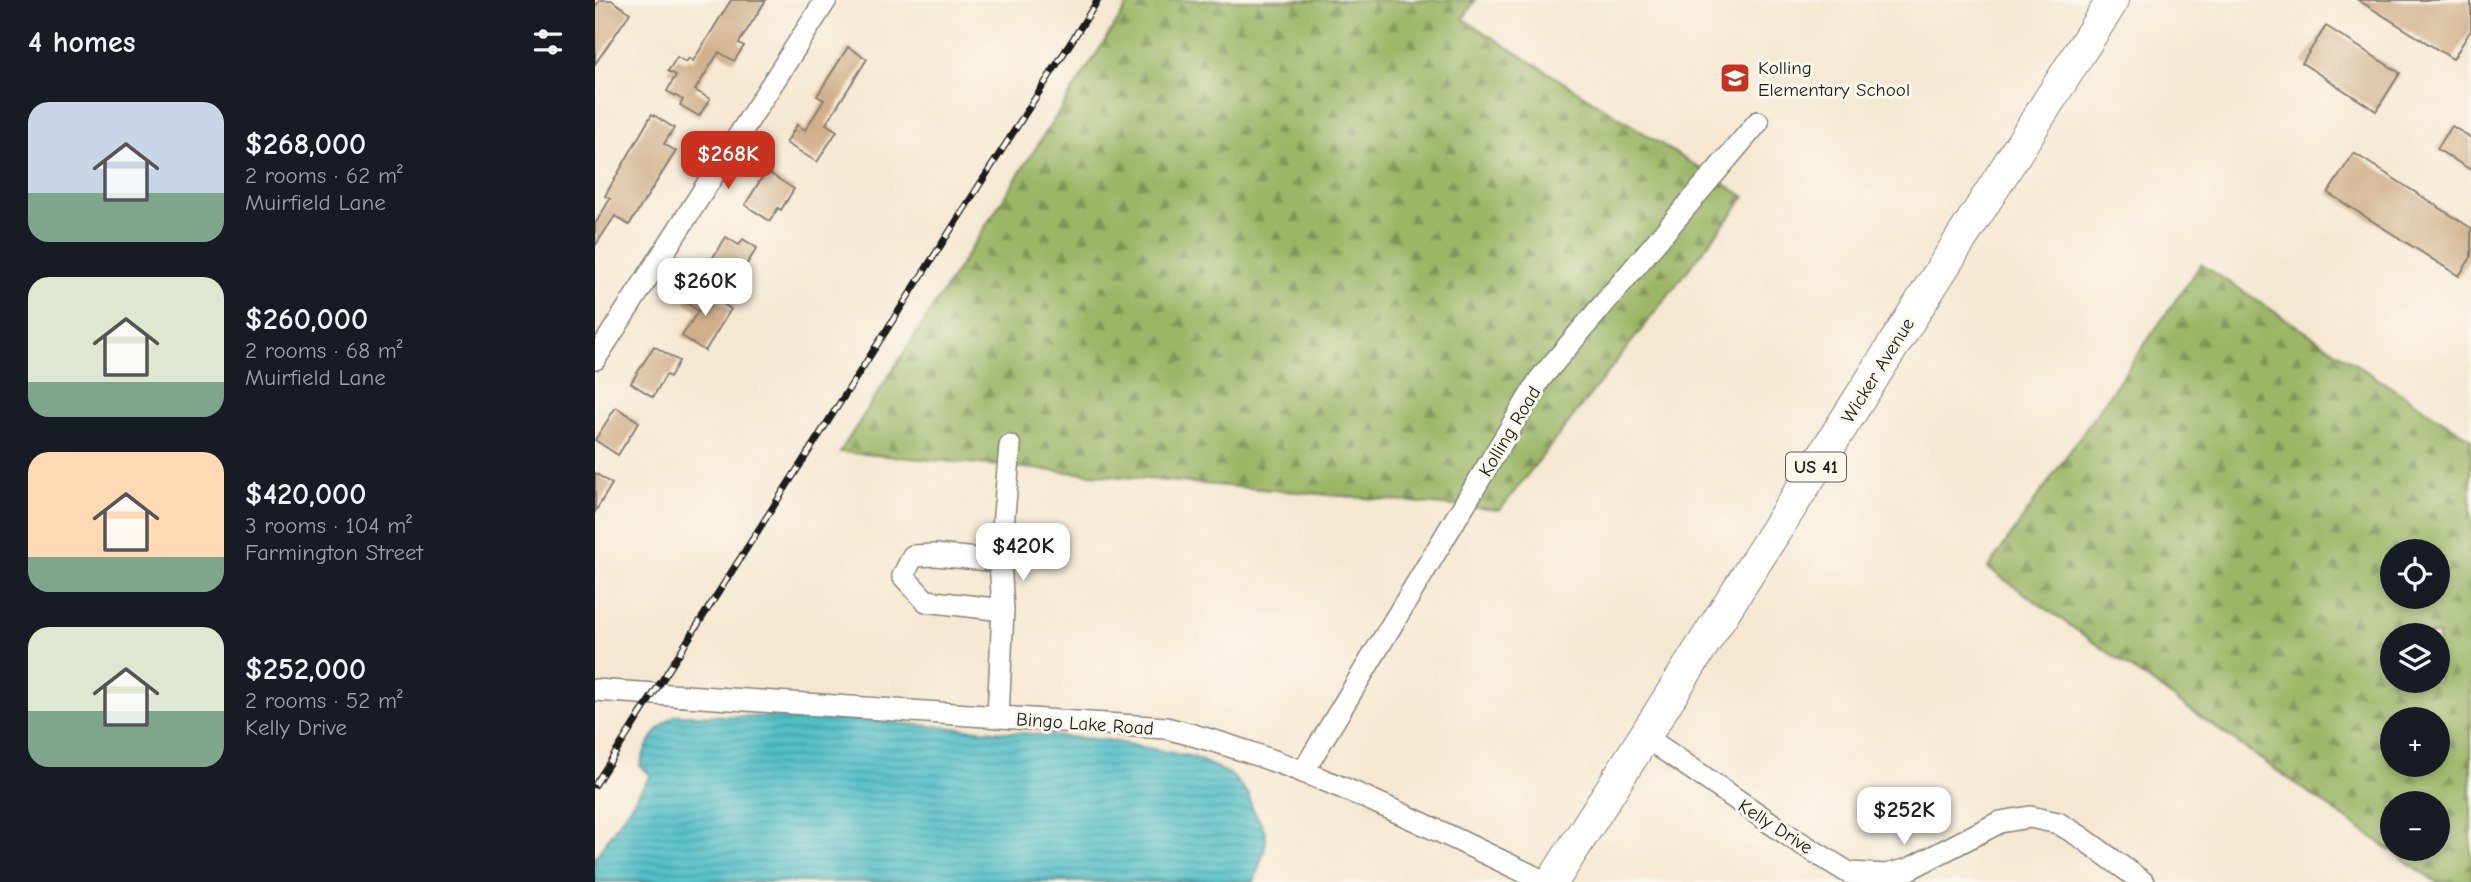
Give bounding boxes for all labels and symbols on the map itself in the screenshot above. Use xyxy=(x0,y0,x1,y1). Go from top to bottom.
place label: Kolling Elementary School xyxy=(1758,57,1910,101)
school or university icon: Kolling Elementary School xyxy=(1718,61,1752,95)
pin: $268K xyxy=(679,132,777,191)
pin: $260K xyxy=(656,258,754,318)
street label: Wicker Avenue xyxy=(1837,314,1919,427)
street label: Kolling Road xyxy=(1474,382,1545,481)
road number: US 41 xyxy=(1786,452,1846,481)
pin: $420K xyxy=(974,524,1072,583)
street label: Bingo Lake Road xyxy=(1015,708,1154,740)
pin: $252K xyxy=(1855,788,1953,847)
street label: Kelly Drive xyxy=(1734,795,1817,859)

